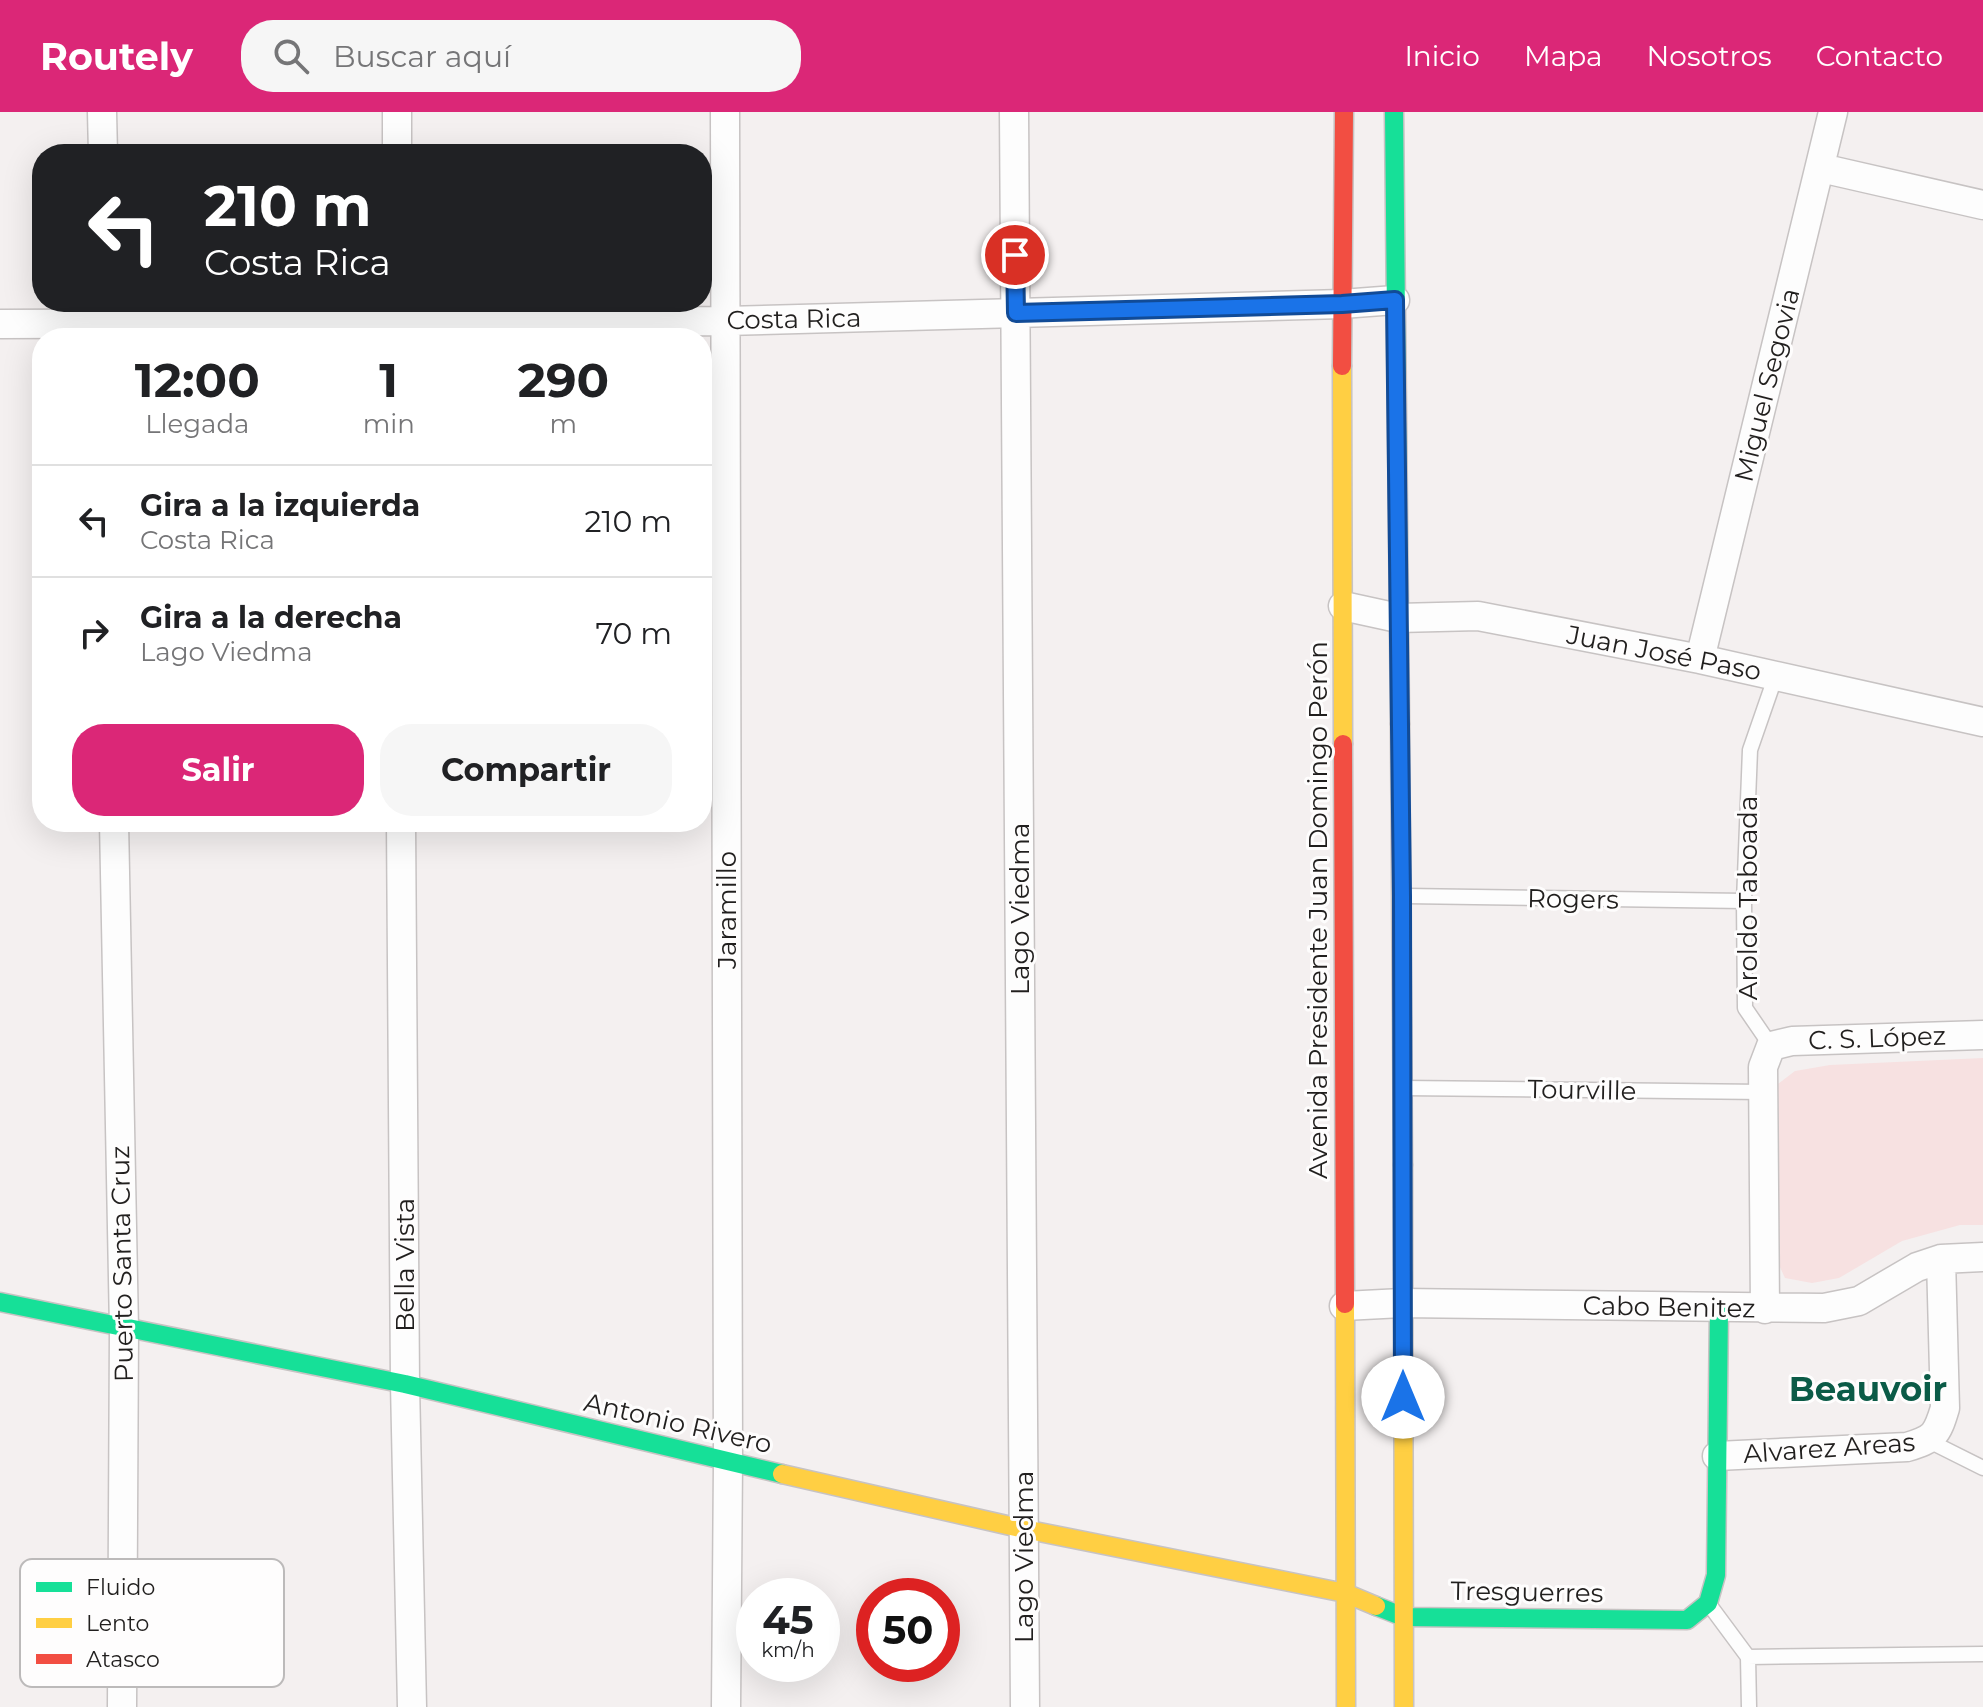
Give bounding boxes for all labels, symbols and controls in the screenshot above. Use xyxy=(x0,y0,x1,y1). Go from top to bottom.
search box xyxy=(241,20,801,92)
text: Routely xyxy=(40,33,193,80)
icon: search xyxy=(269,34,313,78)
text: Buscar aquí xyxy=(333,38,511,75)
text: Inicio xyxy=(1404,39,1480,73)
text: Mapa xyxy=(1524,39,1603,73)
text: Nosotros xyxy=(1647,39,1772,73)
text: Contacto xyxy=(1816,39,1943,73)
text: 210 m xyxy=(204,172,372,240)
icon: left xyxy=(72,176,176,280)
pin xyxy=(981,221,1049,289)
icon: arrive xyxy=(993,233,1037,277)
text: Costa Rica xyxy=(204,240,391,284)
street label: Miguel Segovia xyxy=(1727,285,1807,485)
street label: Costa Rica xyxy=(726,302,862,336)
text: 12:00 xyxy=(135,351,260,409)
text: 1 xyxy=(379,351,398,409)
text: 290 xyxy=(518,351,609,409)
text: Llegada xyxy=(145,408,249,440)
text: min xyxy=(363,408,415,440)
text: m xyxy=(550,408,577,440)
text: Gira a la izquierda xyxy=(140,487,420,524)
icon: left xyxy=(72,499,116,543)
text: 210 m xyxy=(585,503,672,540)
text: Costa Rica xyxy=(140,524,275,556)
text: Gira a la derecha xyxy=(140,599,402,636)
icon: right xyxy=(72,611,116,655)
text: 70 m xyxy=(595,615,672,652)
street label: Juan José Paso xyxy=(1563,618,1764,688)
text: Lago Viedma xyxy=(140,636,313,668)
street label: Avenida Presidente Juan Domingo Perón xyxy=(1302,641,1334,1179)
button: Salir xyxy=(72,724,364,816)
button: Compartir xyxy=(380,724,672,816)
street label: Aroldo Taboada xyxy=(1732,796,1764,1000)
street label: Lago Viedma xyxy=(1004,823,1036,995)
street label: Jaramillo xyxy=(711,851,743,970)
street label: Rogers xyxy=(1527,882,1619,916)
street label: C. S. López xyxy=(1808,1020,1946,1056)
street label: Tourville xyxy=(1527,1073,1637,1107)
street label: Puerto Santa Cruz xyxy=(104,1145,140,1383)
street label: Bella Vista xyxy=(389,1198,421,1332)
street label: Cabo Benitez xyxy=(1582,1289,1756,1325)
position arrow xyxy=(1361,1355,1445,1439)
district label: Beauvoir xyxy=(1789,1368,1947,1410)
street label: Antonio Rivero xyxy=(581,1386,775,1460)
street label: Alvarez Areas xyxy=(1742,1426,1916,1470)
street label: Lago Viedma xyxy=(1008,1471,1040,1643)
legend xyxy=(20,1559,284,1687)
text: Fluido xyxy=(86,1574,155,1601)
street label: Tresguerres xyxy=(1450,1575,1604,1609)
speed limit sign: 50 xyxy=(856,1578,960,1682)
text: 45 xyxy=(762,1595,814,1644)
text: Lento xyxy=(86,1610,149,1637)
text: km/h xyxy=(761,1638,815,1662)
text: Atasco xyxy=(86,1646,160,1673)

